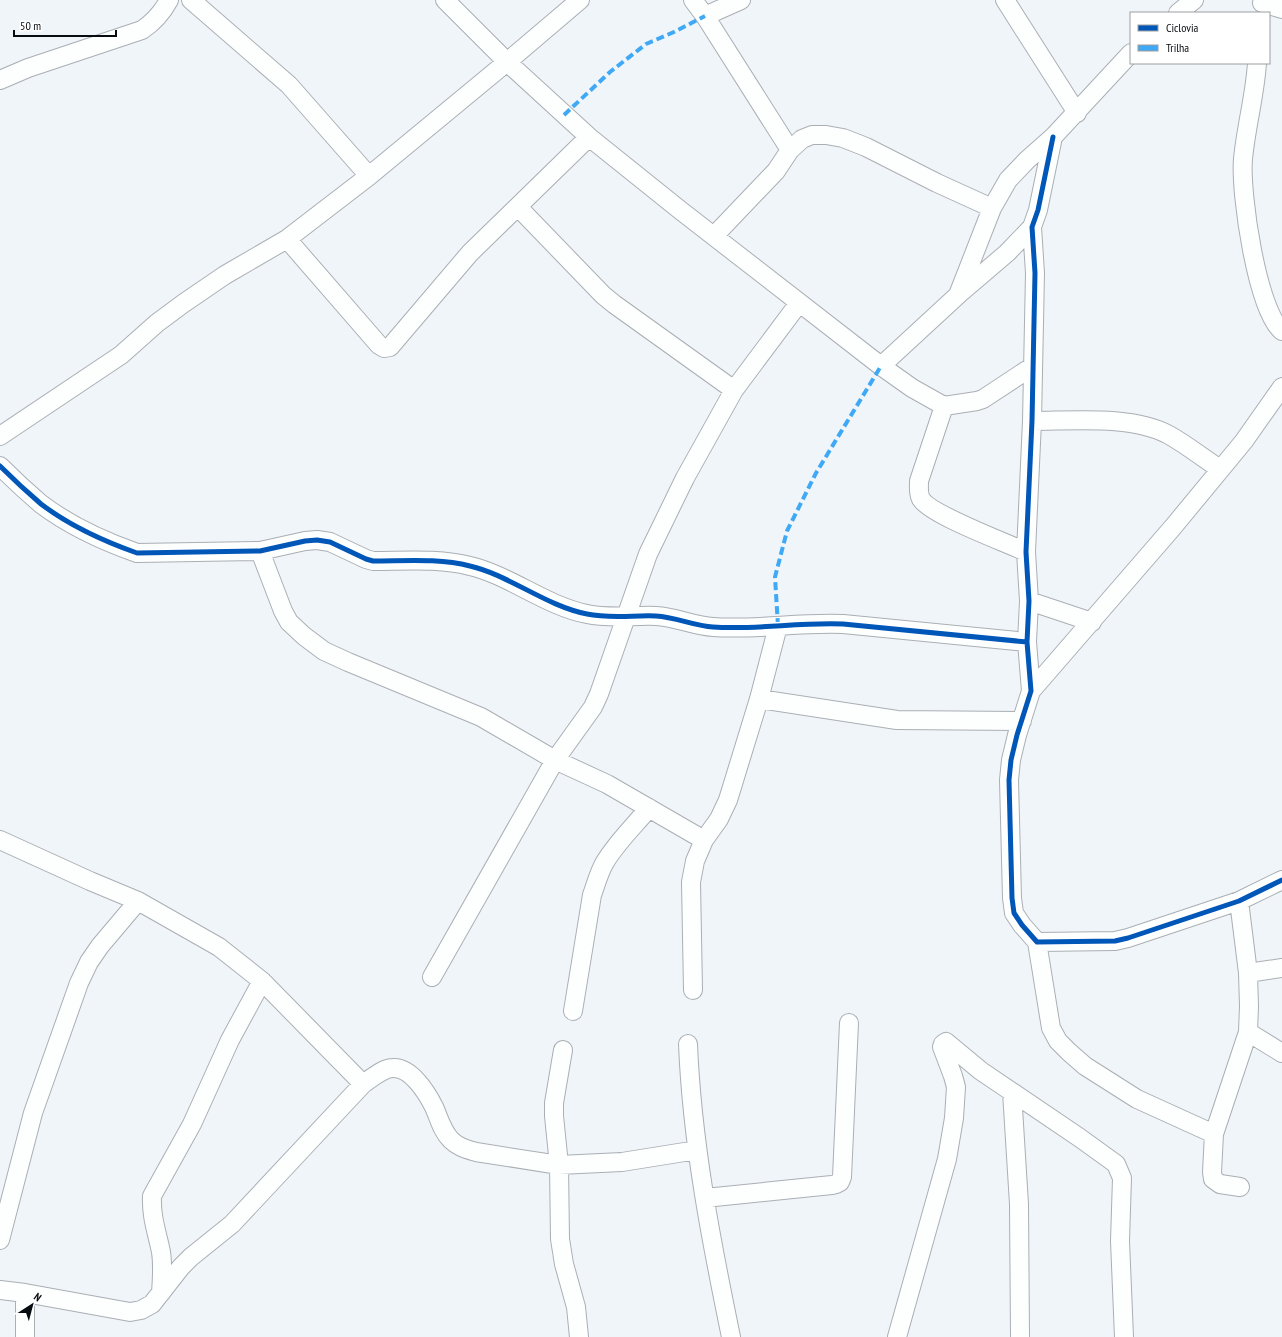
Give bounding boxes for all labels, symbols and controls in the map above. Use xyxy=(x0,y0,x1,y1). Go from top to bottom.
scale bar xyxy=(14,12,116,38)
legend xyxy=(1130,12,1270,64)
text: 50 m xyxy=(20,18,41,33)
text: Ciclovia xyxy=(1166,20,1198,35)
text: Trilha xyxy=(1166,40,1189,55)
north arrow xyxy=(12,1285,52,1325)
text: N xyxy=(31,1289,44,1304)

